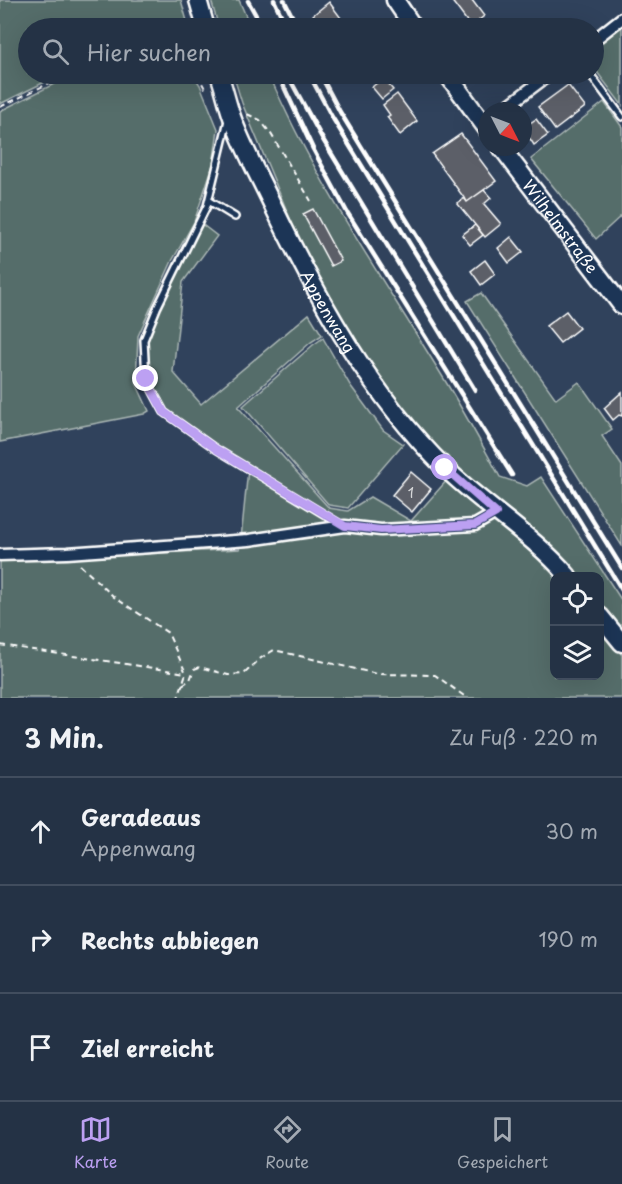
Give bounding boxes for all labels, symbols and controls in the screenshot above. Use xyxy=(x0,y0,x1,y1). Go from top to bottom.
search box xyxy=(18,18,604,84)
icon: search xyxy=(39,35,72,68)
text: Hier suchen xyxy=(87,35,211,68)
north arrow xyxy=(478,102,532,156)
street label: Wilhelmstraße xyxy=(517,174,604,278)
street label: Appenwang xyxy=(295,266,362,357)
route end xyxy=(132,365,158,391)
route start xyxy=(431,454,457,480)
house number: 1 xyxy=(408,482,414,503)
map controls xyxy=(550,572,604,680)
button: locate xyxy=(550,572,604,626)
button: layers xyxy=(550,626,604,680)
text: 3 Min. xyxy=(24,718,104,757)
text: Zu Fuß · 220 m xyxy=(449,722,598,752)
text: Geradeaus xyxy=(81,800,201,833)
icon: ahead xyxy=(24,815,57,848)
text: 30 m xyxy=(545,816,598,846)
text: Appenwang xyxy=(81,833,196,863)
icon: right xyxy=(24,923,57,956)
text: Rechts abbiegen xyxy=(81,923,259,956)
text: 190 m xyxy=(539,924,598,954)
icon: arrive xyxy=(24,1031,57,1064)
text: Ziel erreicht xyxy=(81,1031,214,1064)
tab: Karte xyxy=(74,1113,117,1173)
tab: Route xyxy=(265,1113,309,1173)
tab: Gespeichert xyxy=(457,1113,548,1173)

